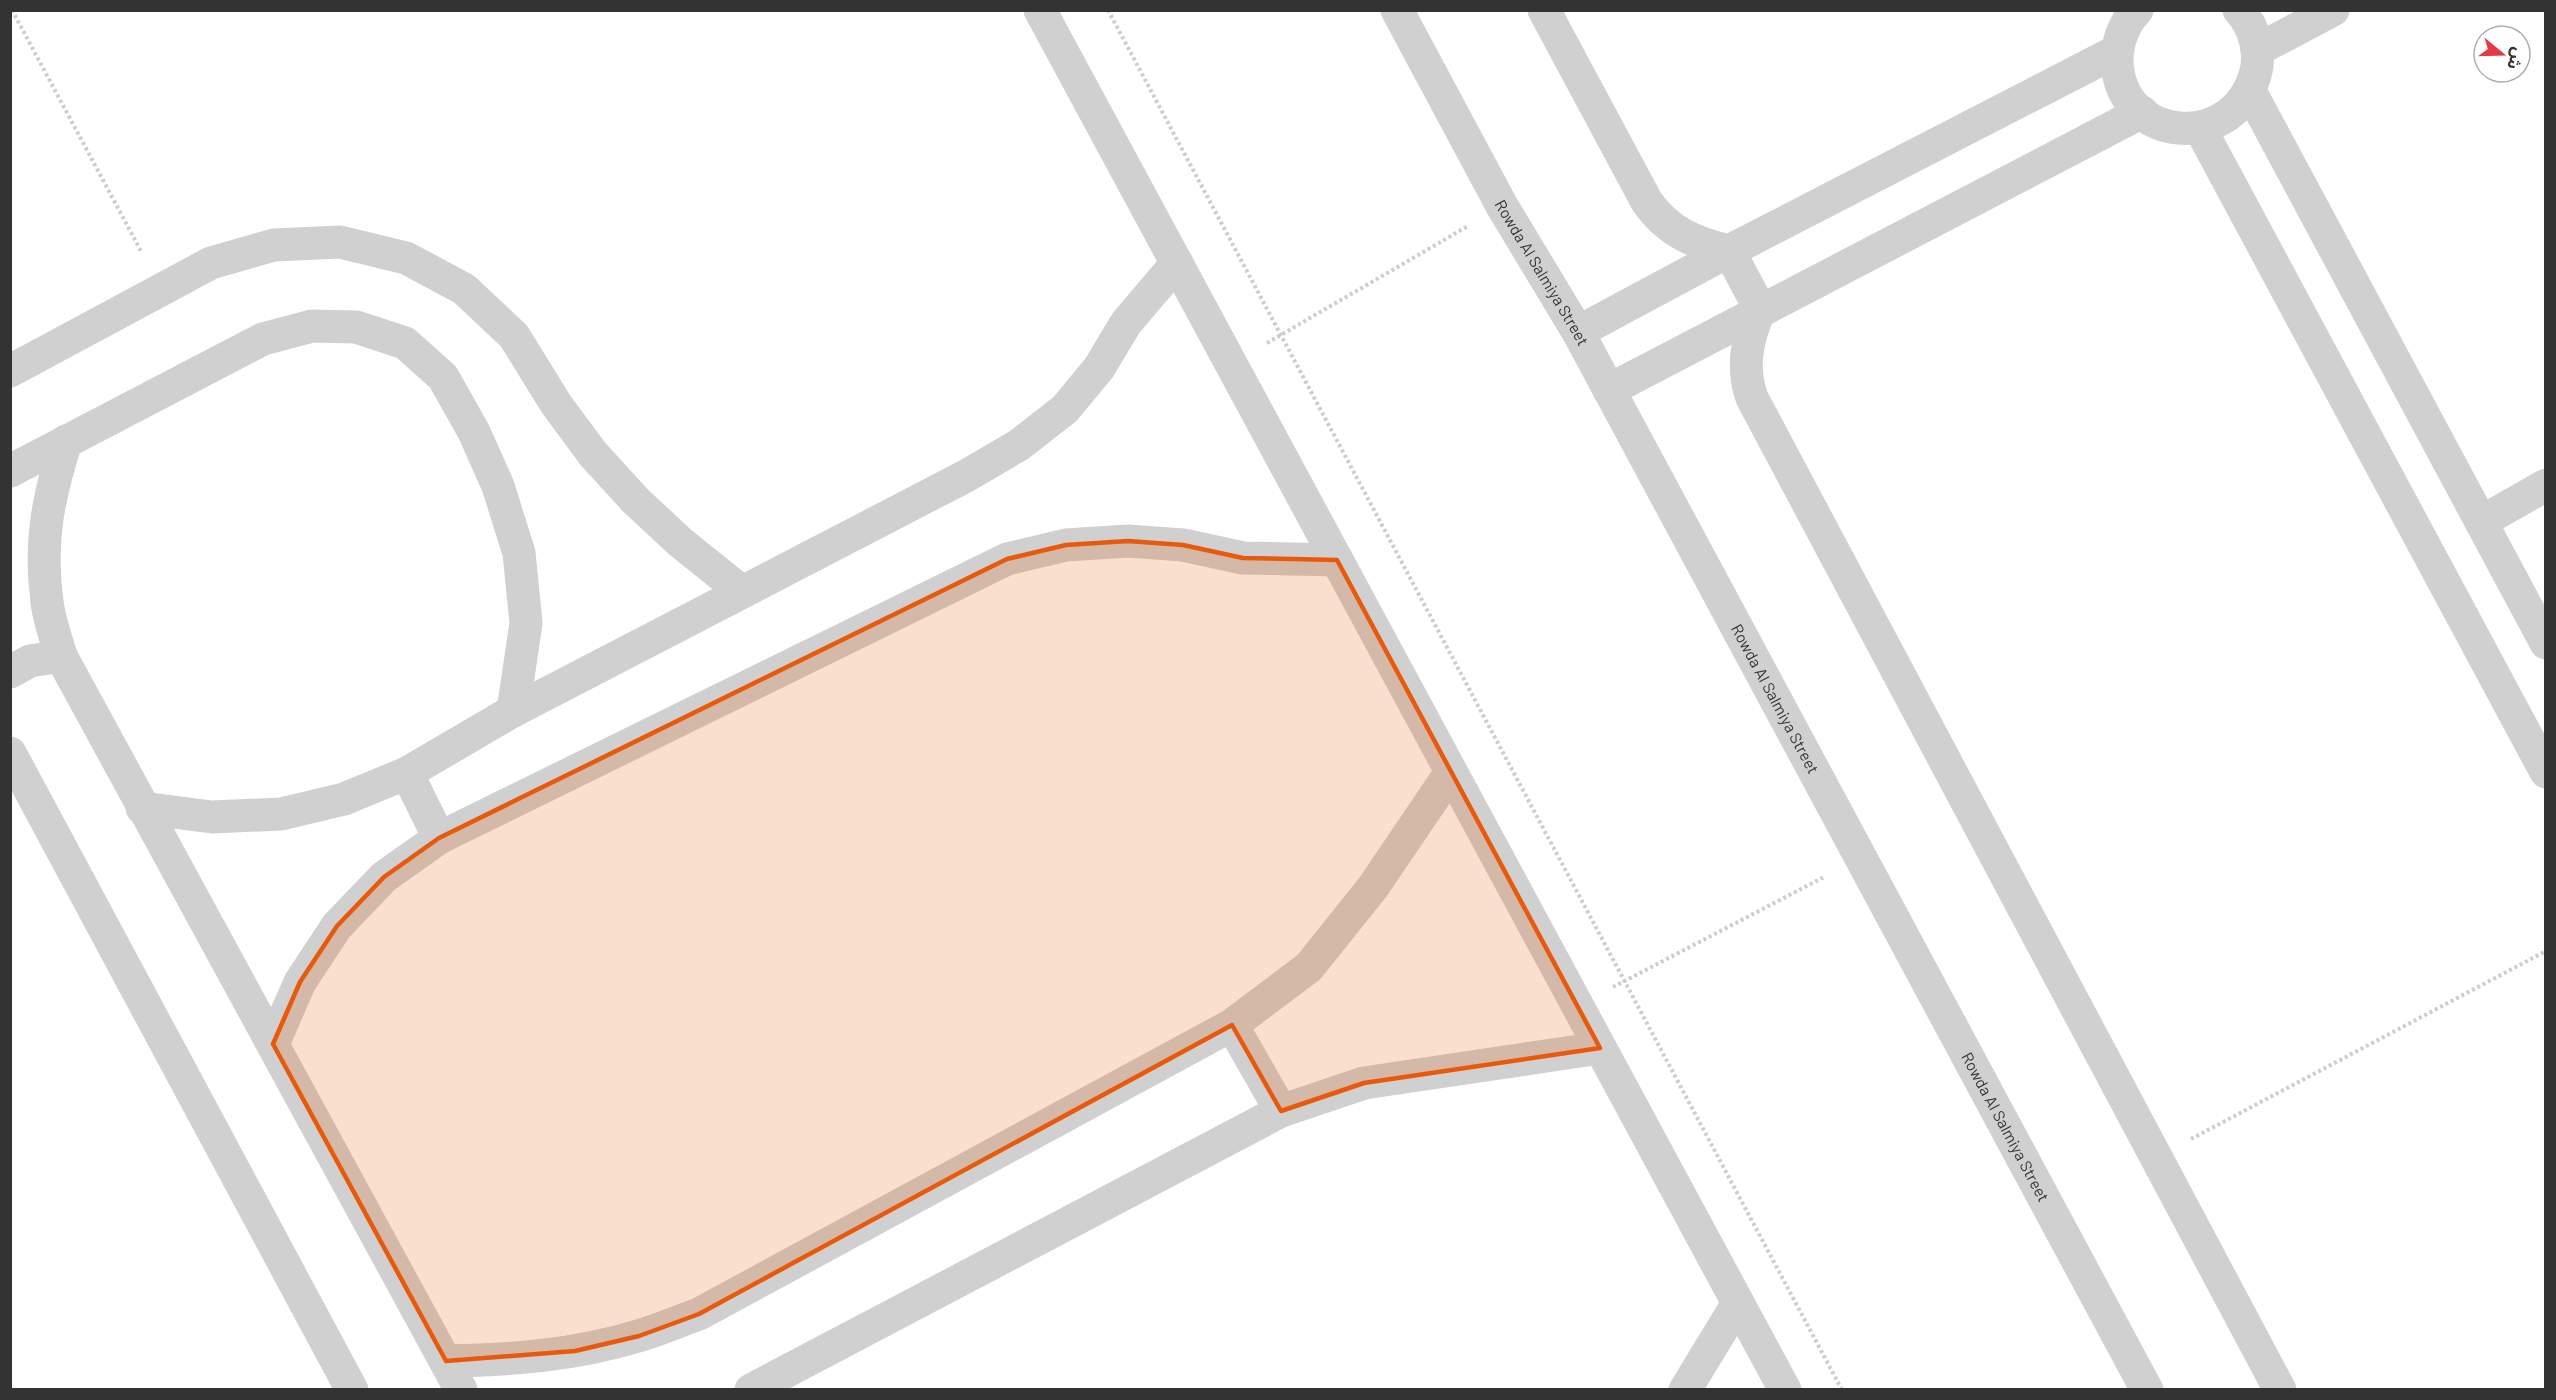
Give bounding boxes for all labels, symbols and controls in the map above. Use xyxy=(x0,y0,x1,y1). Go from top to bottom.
north arrow xyxy=(2472,24,2532,84)
text: ش xyxy=(2503,45,2529,73)
street label: Rowda Al Salmiya Street xyxy=(1491,196,1593,349)
street label: Rowda Al Salmiya Street xyxy=(1728,621,1824,777)
street label: Rowda Al Salmiya Street xyxy=(1958,1049,2054,1205)

